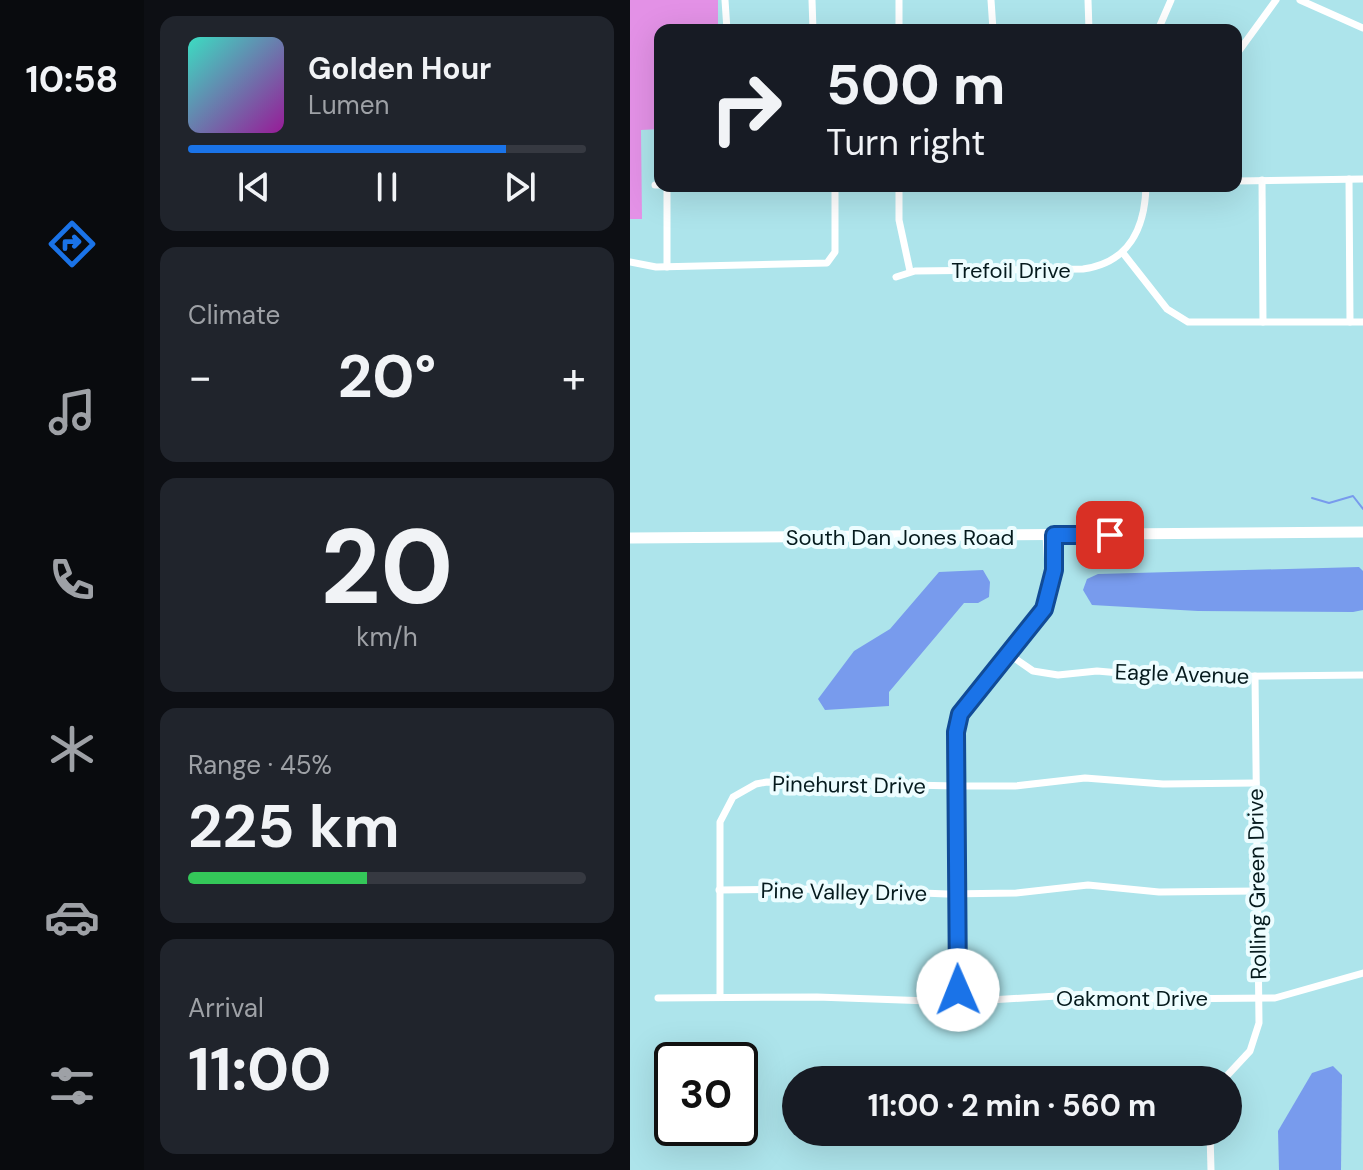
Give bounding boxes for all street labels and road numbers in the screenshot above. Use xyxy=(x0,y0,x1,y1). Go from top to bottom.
street label: Trefoil Drive xyxy=(951,256,1071,285)
street label: South Dan Jones Road xyxy=(786,523,1014,552)
street label: Eagle Avenue xyxy=(1114,657,1250,691)
street label: Pinehurst Drive xyxy=(772,769,926,801)
street label: Rolling Green Drive xyxy=(1241,788,1273,980)
street label: Pine Valley Drive xyxy=(760,876,928,908)
street label: Oakmont Drive xyxy=(1056,984,1208,1013)

